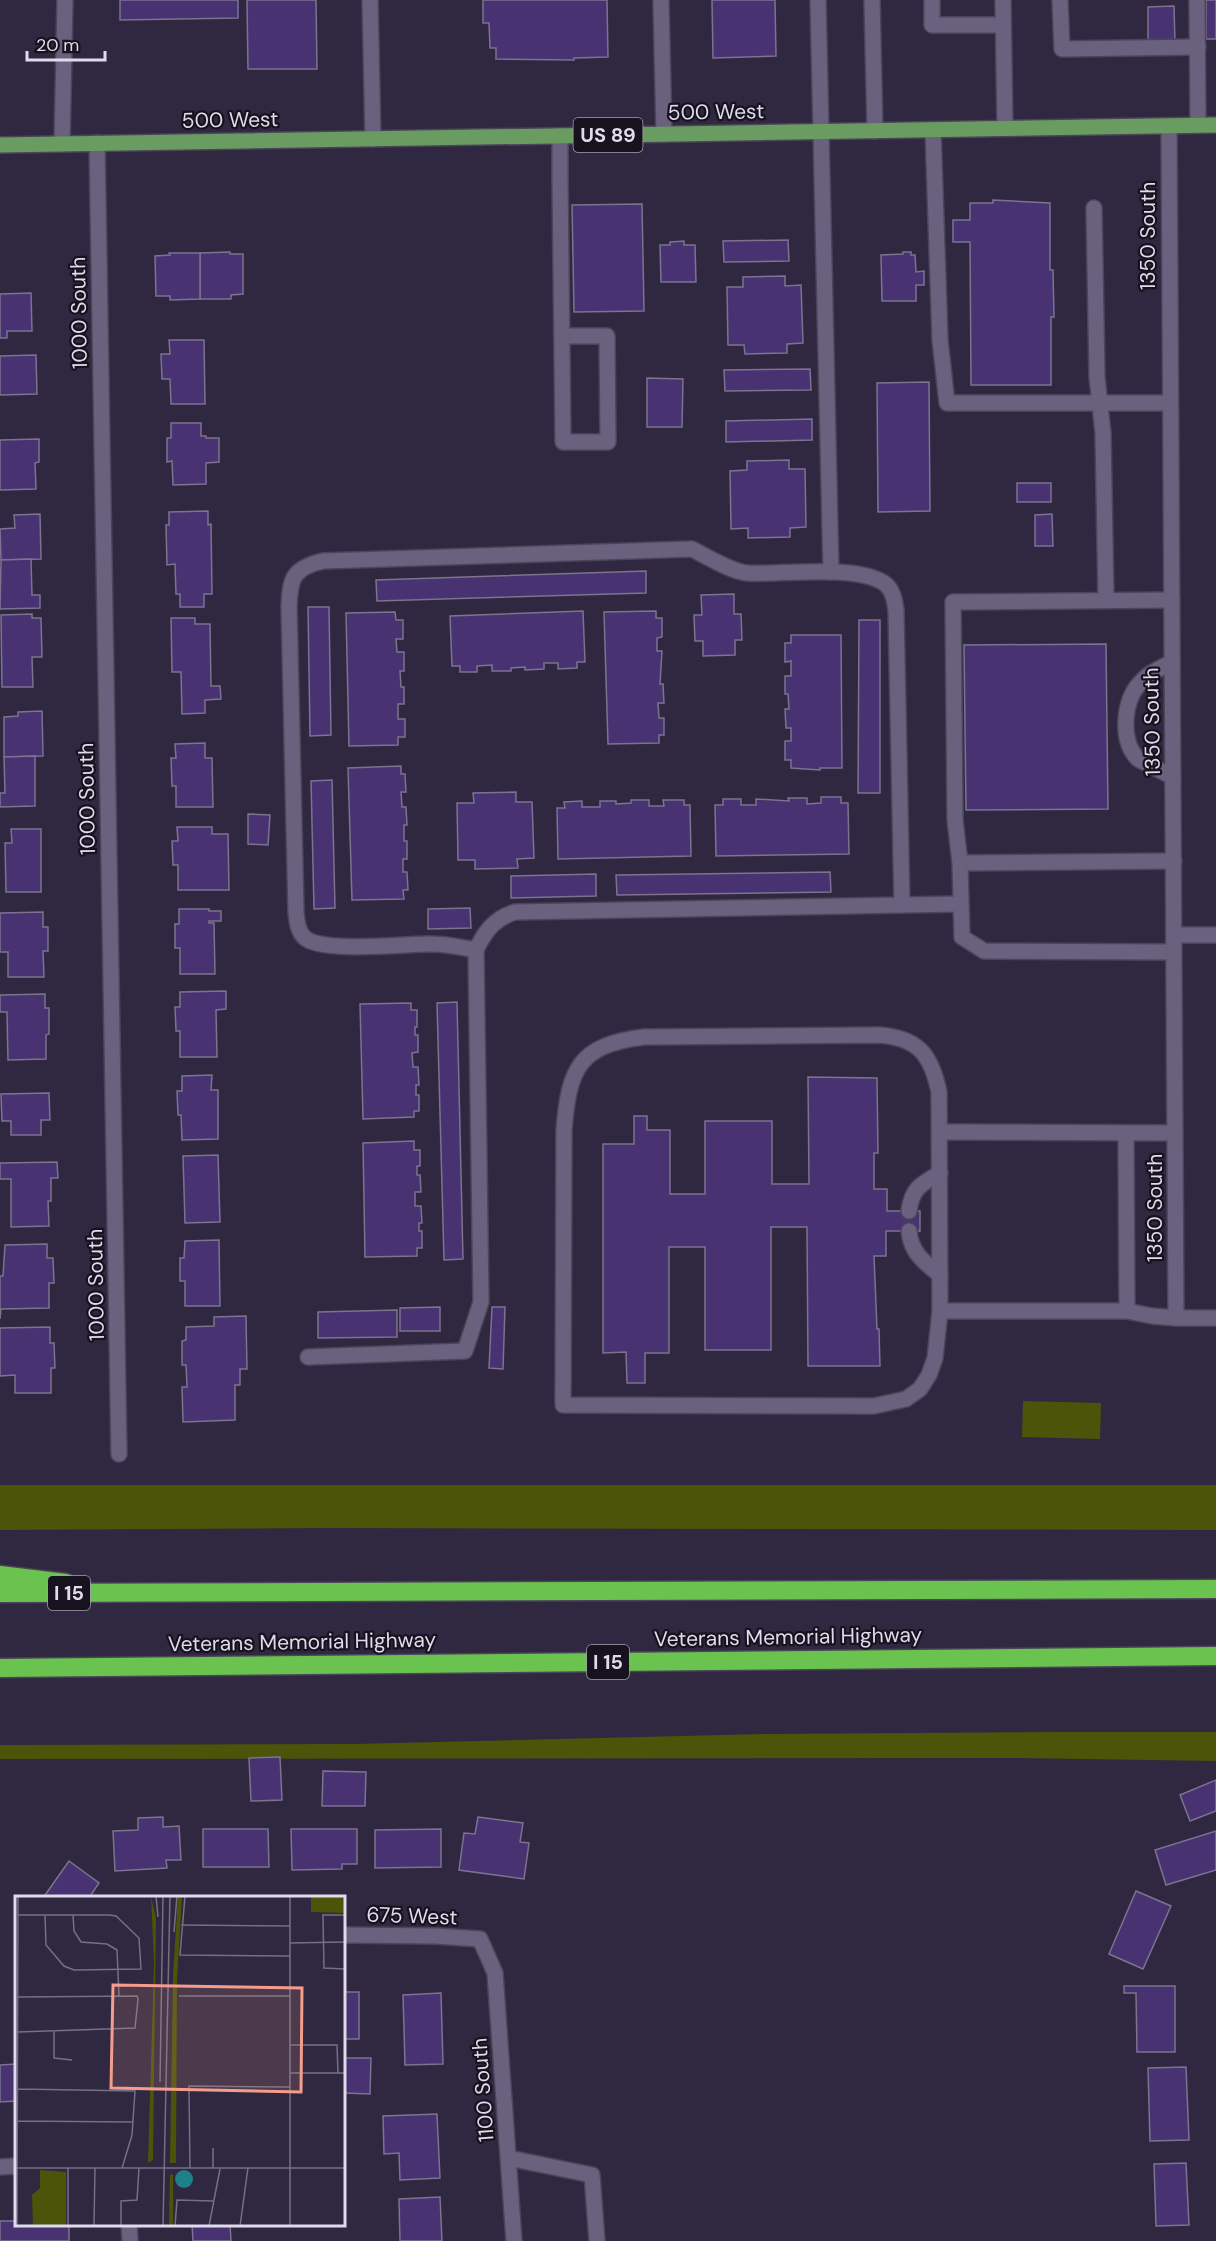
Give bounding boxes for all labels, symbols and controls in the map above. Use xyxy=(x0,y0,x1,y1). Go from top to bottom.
scale bar xyxy=(27,24,105,62)
text: 20 m xyxy=(36,33,79,57)
street label: 500 West xyxy=(667,97,765,127)
street label: 500 West xyxy=(181,105,279,135)
road number: US 89 xyxy=(574,118,642,152)
street label: 1350 South xyxy=(1134,182,1162,290)
street label: 1000 South xyxy=(64,257,94,369)
street label: 1350 South xyxy=(1137,667,1167,777)
street label: 1000 South xyxy=(72,743,102,855)
street label: 1350 South xyxy=(1141,1154,1169,1262)
street label: 1000 South xyxy=(81,1229,111,1341)
road number: I 15 xyxy=(48,1576,90,1610)
street label: Veterans Memorial Highway xyxy=(654,1621,923,1653)
street label: Veterans Memorial Highway xyxy=(168,1626,437,1658)
road number: I 15 xyxy=(587,1645,629,1679)
inset map xyxy=(15,1896,345,2226)
street label: 675 West xyxy=(366,1900,458,1932)
street label: 1100 South xyxy=(465,2037,501,2143)

